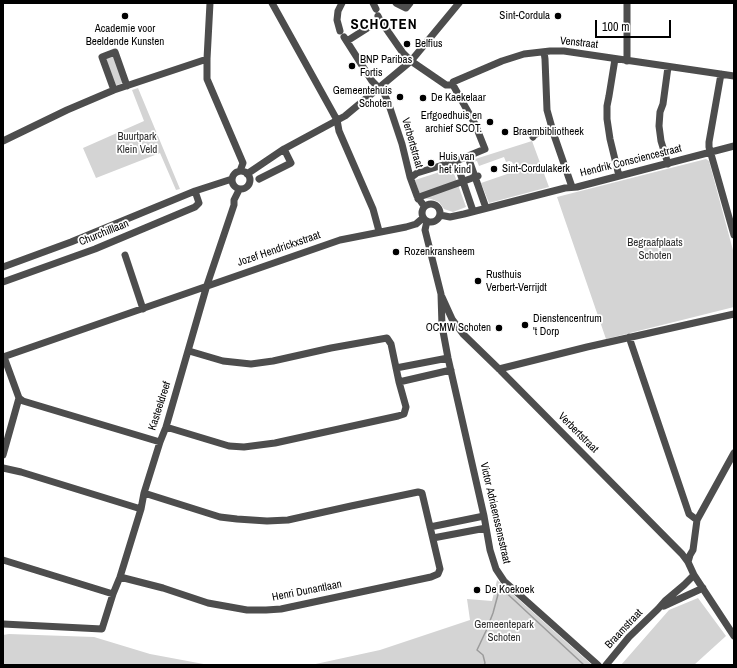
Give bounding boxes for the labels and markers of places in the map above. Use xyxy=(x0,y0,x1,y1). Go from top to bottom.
place label: Sint-Cordula xyxy=(499,9,550,23)
marker: Academie voor Beeldende Kunsten xyxy=(120,11,130,21)
marker: Sint-Cordula xyxy=(553,11,563,21)
place label: Academie voor Beeldende Kunsten xyxy=(86,22,164,48)
place label: Belfius xyxy=(415,37,443,51)
marker: Belfius xyxy=(402,39,412,49)
place label: BNP Paribas Fortis xyxy=(360,53,412,79)
marker: BNP Paribas Fortis xyxy=(347,61,357,71)
place label: Gemeentehuis Schoten xyxy=(333,84,392,110)
place label: De Kaekelaar xyxy=(431,91,486,105)
marker: Gemeentehuis Schoten xyxy=(395,92,405,102)
marker: De Kaekelaar xyxy=(418,93,428,103)
place label: Erfgoedhuis en archief SCOT. xyxy=(421,109,482,135)
marker: Erfgoedhuis en archief SCOT. xyxy=(485,117,495,127)
place label: Braembibliotheek xyxy=(513,125,584,139)
marker: Braembibliotheek xyxy=(500,127,510,137)
place label: Huis van het kind xyxy=(439,150,475,176)
marker: Huis van het kind xyxy=(426,158,436,168)
place label: Sint-Cordulakerk xyxy=(502,162,570,176)
marker: Sint-Cordulakerk xyxy=(489,164,499,174)
place label: Rozenkransheem xyxy=(404,245,475,259)
marker: Rozenkransheem xyxy=(391,247,401,257)
place label: Rusthuis Verbert-Verrijdt xyxy=(486,268,547,294)
marker: Rusthuis Verbert-Verrijdt xyxy=(473,276,483,286)
place label: Dienstencentrum 't Dorp xyxy=(533,312,602,338)
marker: Dienstencentrum 't Dorp xyxy=(520,320,530,330)
place label: OCMW Schoten xyxy=(426,321,491,335)
marker: OCMW Schoten xyxy=(494,323,504,333)
place label: De Koekoek xyxy=(485,583,534,597)
marker: De Koekoek xyxy=(472,585,482,595)

